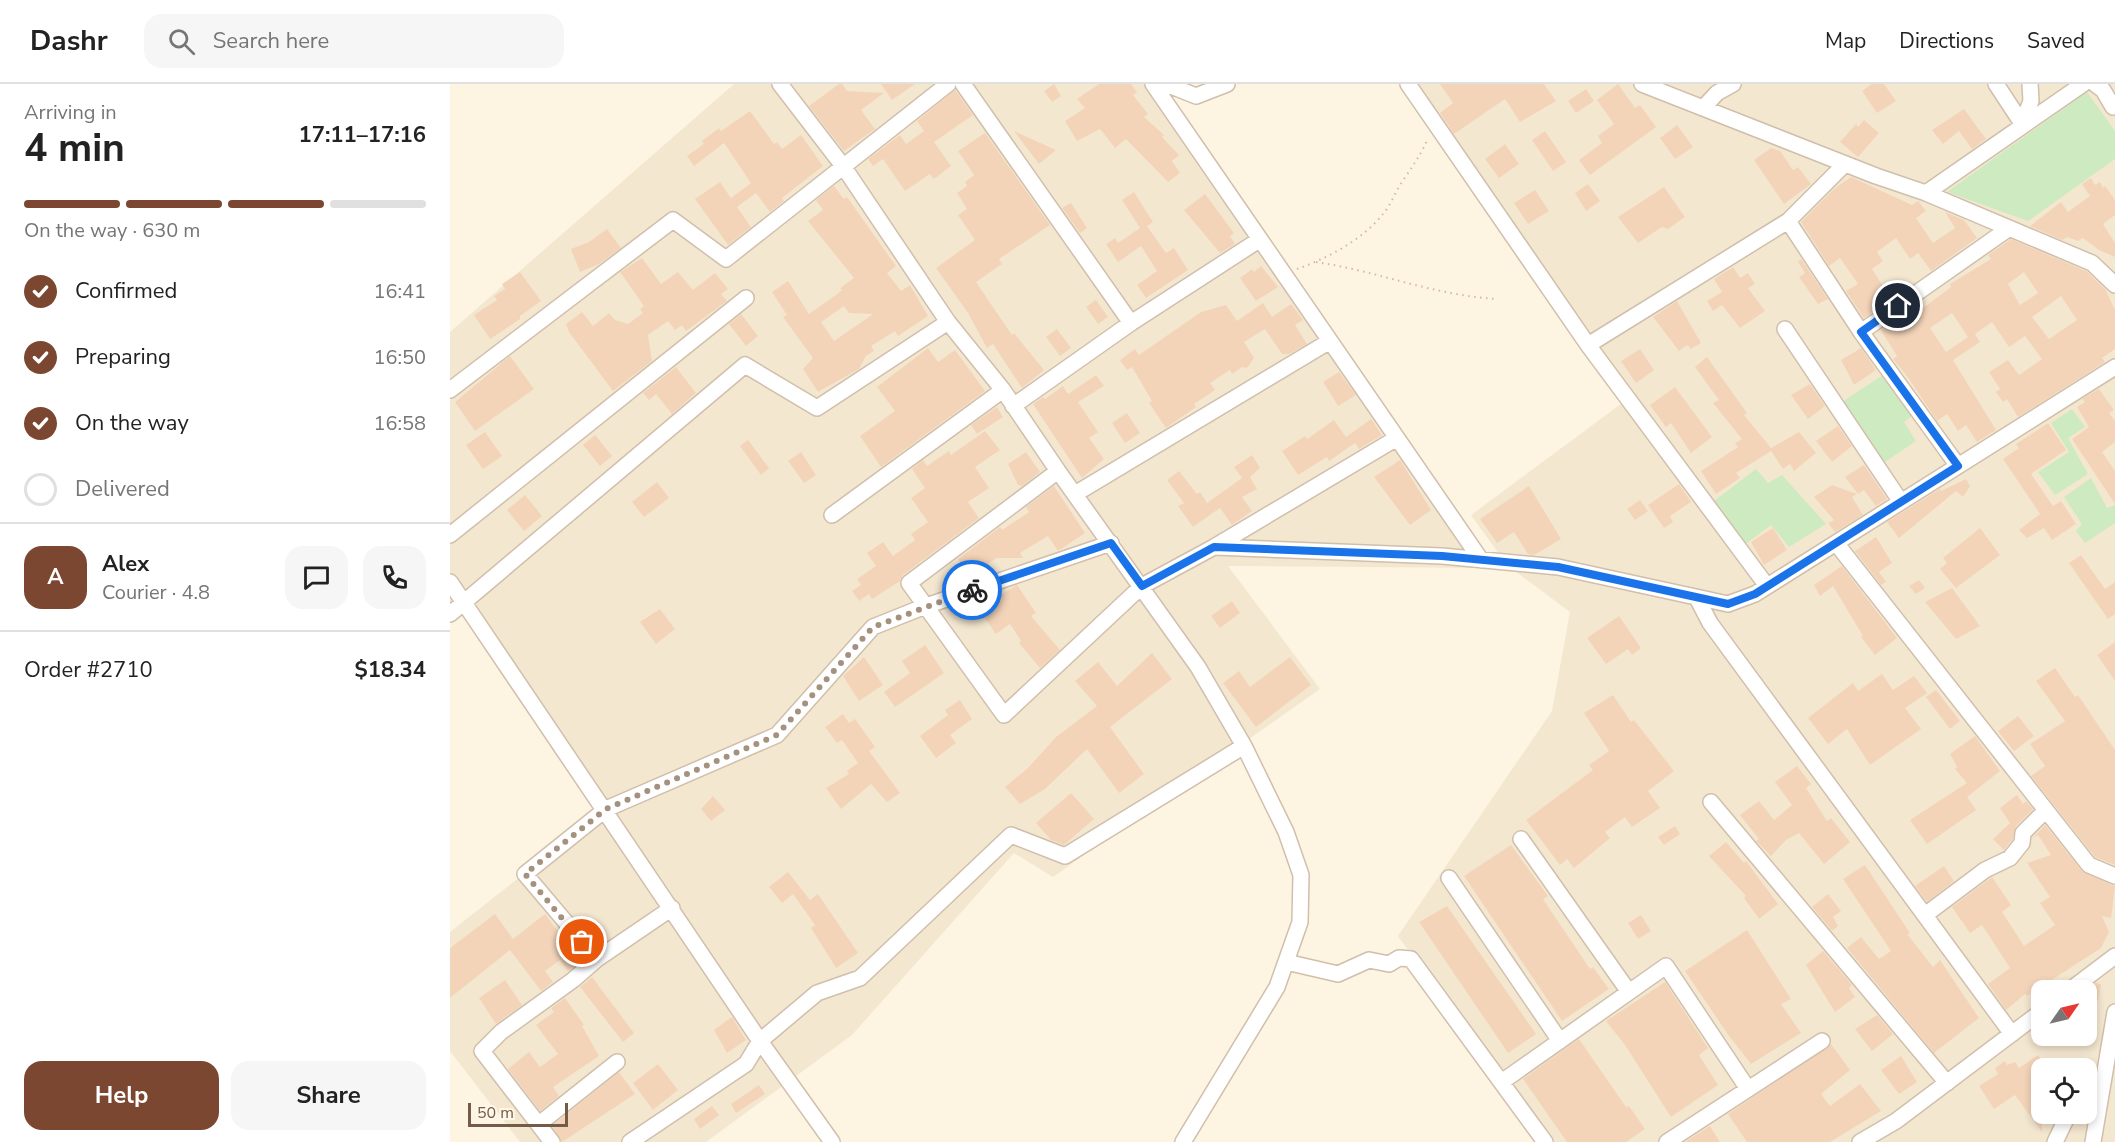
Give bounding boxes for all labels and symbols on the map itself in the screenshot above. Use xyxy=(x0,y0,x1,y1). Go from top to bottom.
pin xyxy=(1872,280,1923,331)
courier xyxy=(942,560,1002,620)
pin xyxy=(556,916,607,967)
north arrow xyxy=(2031,980,2097,1046)
scale bar xyxy=(468,1100,568,1128)

